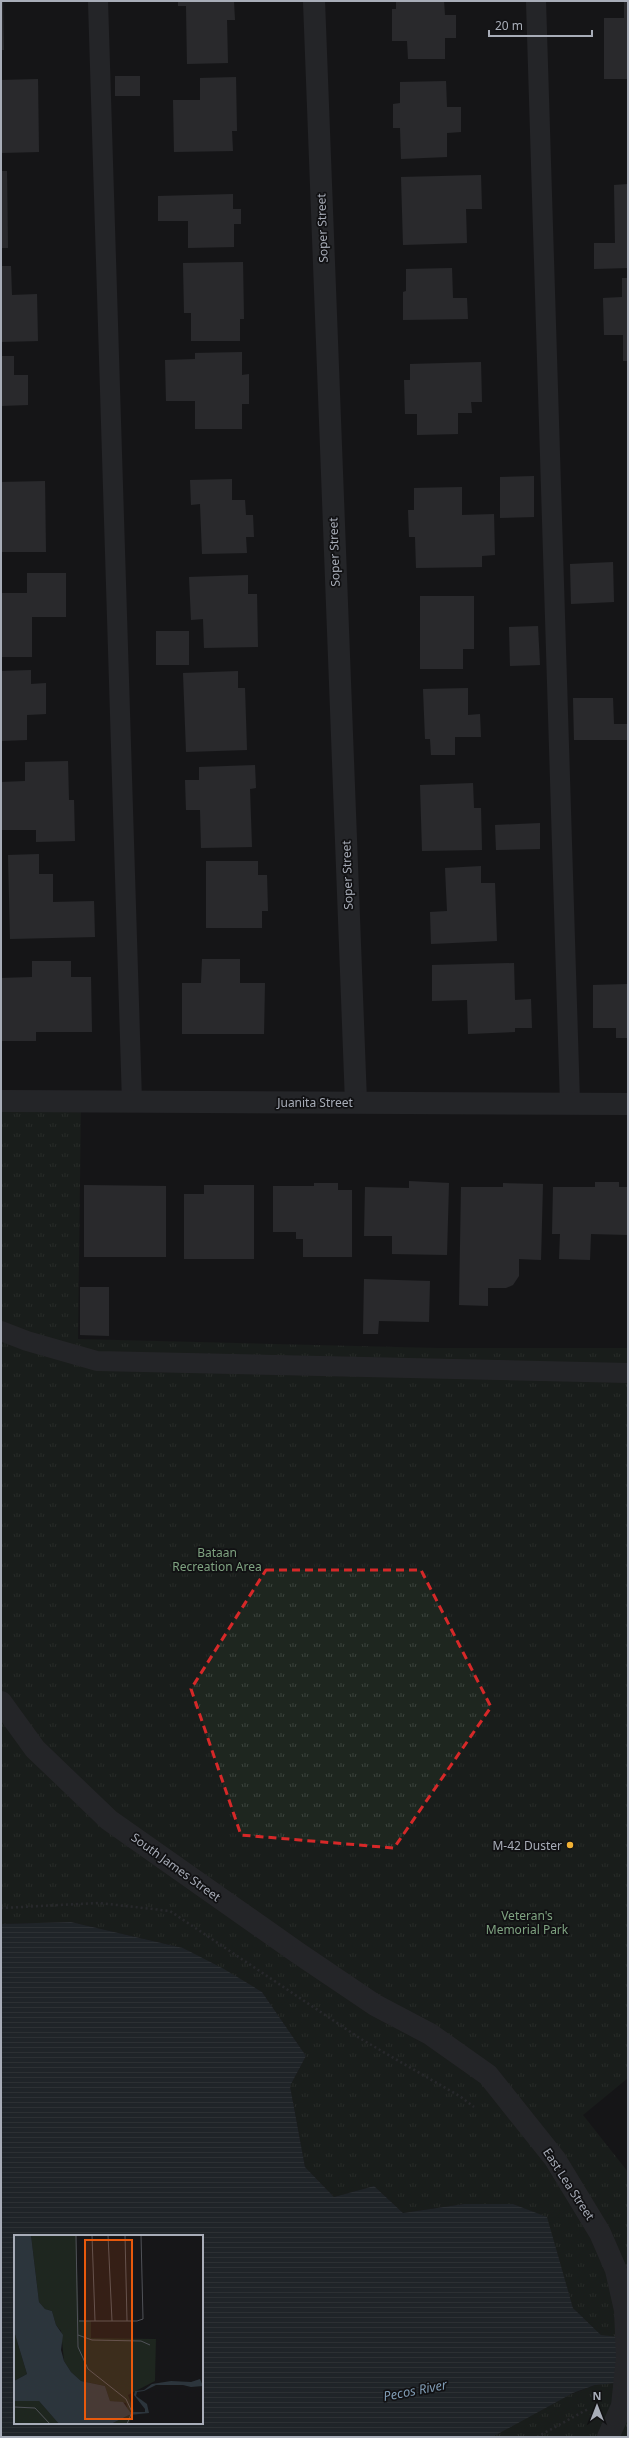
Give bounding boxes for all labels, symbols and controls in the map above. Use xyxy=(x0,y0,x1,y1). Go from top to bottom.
scale bar xyxy=(489,12,592,38)
text: 20 m xyxy=(495,17,523,34)
street label: Soper Street xyxy=(312,192,332,263)
street label: Soper Street xyxy=(324,516,344,587)
street label: Soper Street xyxy=(337,839,357,910)
street label: Juanita Street xyxy=(276,1094,353,1111)
park label: Bataan Recreation Area xyxy=(172,1544,262,1575)
street label: South James Street xyxy=(128,1829,225,1906)
place label: M-42 Duster xyxy=(492,1837,562,1854)
marker: M-42 Duster xyxy=(565,1840,575,1850)
park label: Veteran's Memorial Park xyxy=(486,1907,569,1938)
street label: East Lea Street xyxy=(539,2145,599,2224)
inset map xyxy=(14,2235,203,2424)
water label: Pecos River xyxy=(382,2375,449,2405)
north arrow xyxy=(577,2386,617,2426)
text: N xyxy=(593,2388,601,2403)

